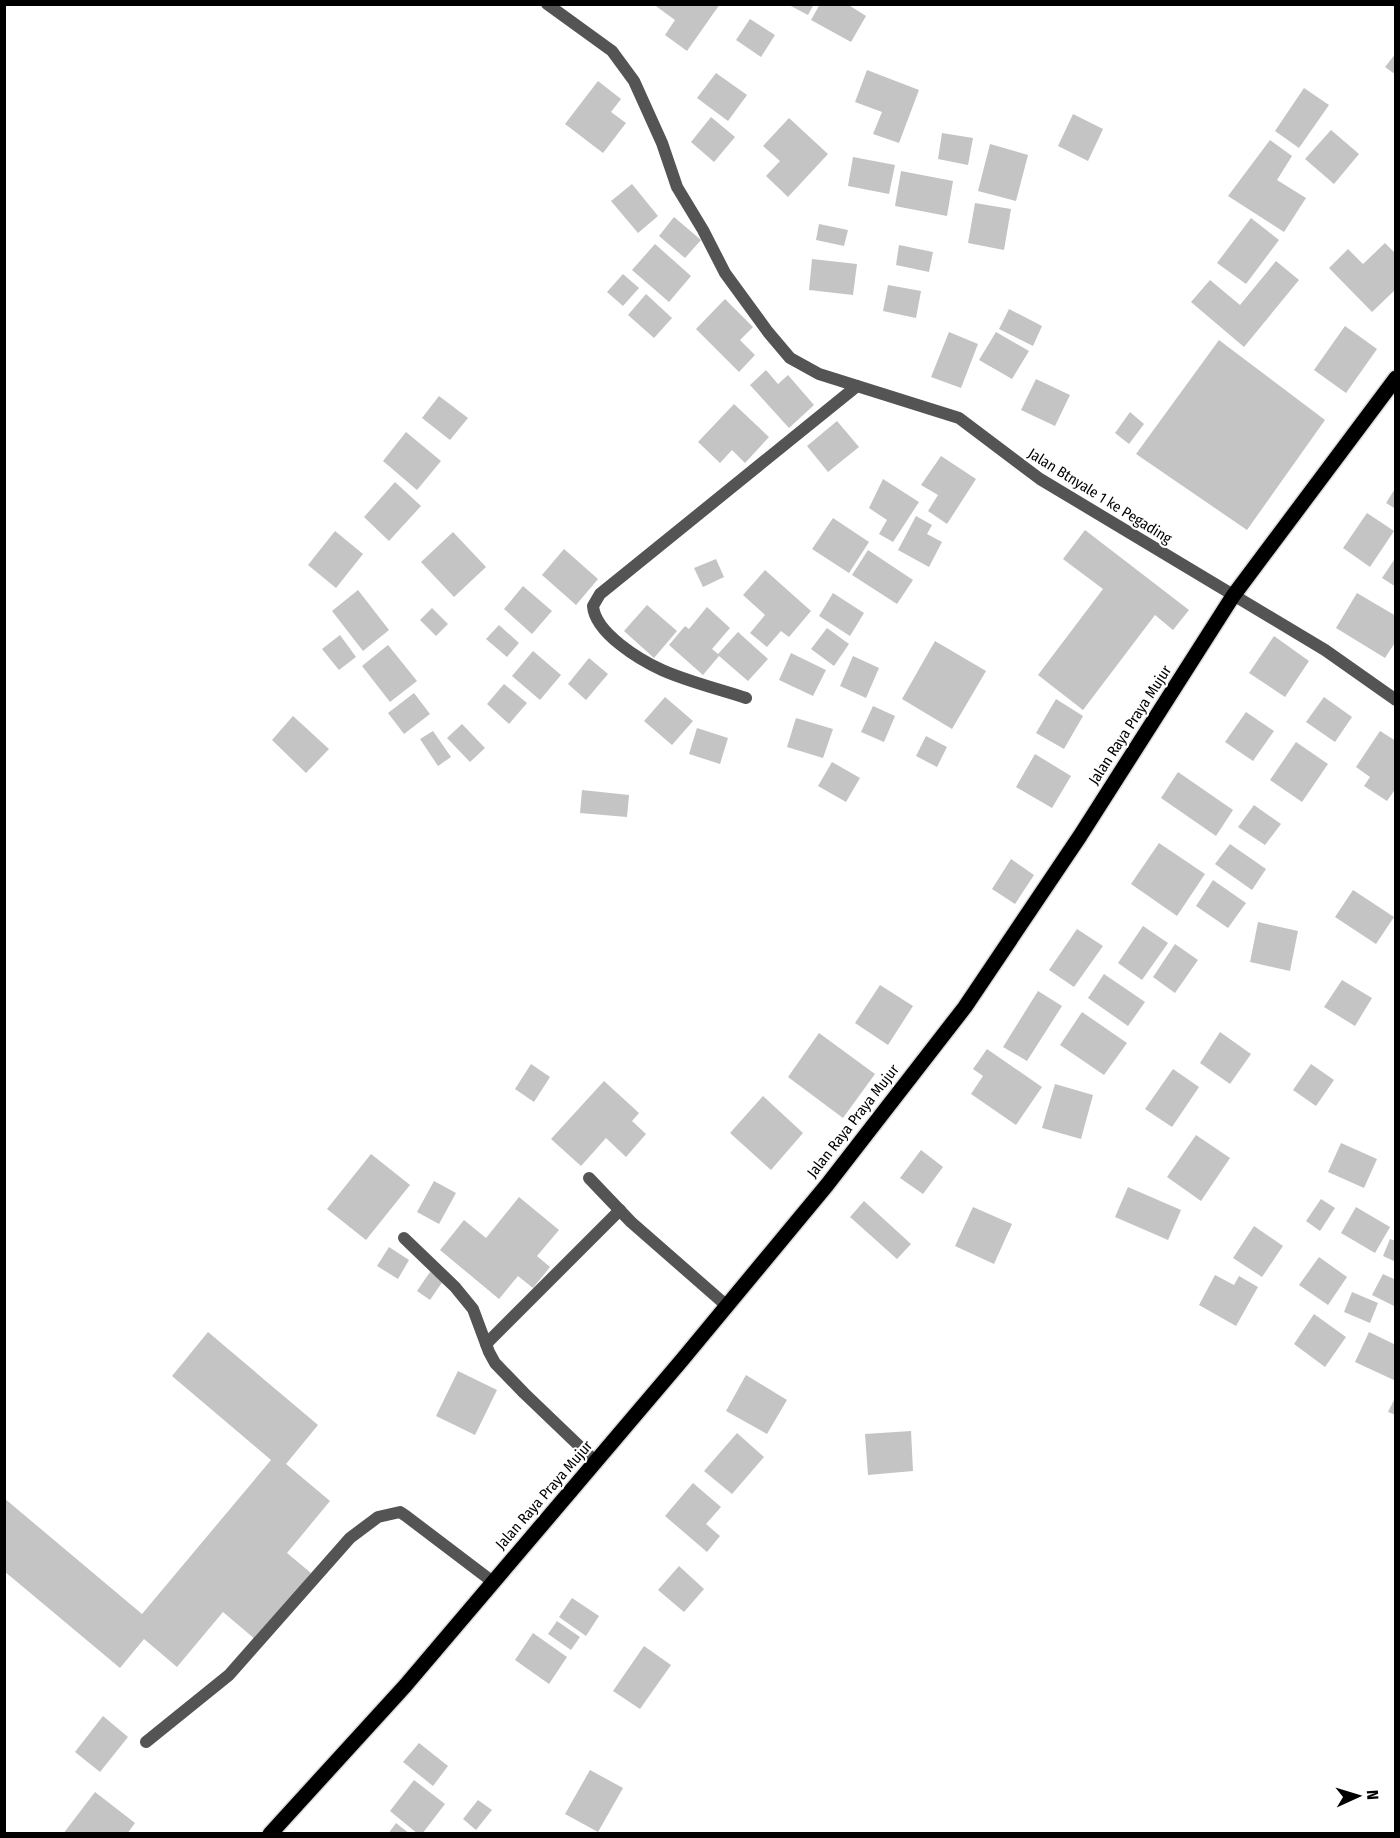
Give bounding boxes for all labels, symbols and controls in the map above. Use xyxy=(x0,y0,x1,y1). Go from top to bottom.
street label: Jalan Btnyale 1 ke Pegading xyxy=(1025,444,1175,548)
street label: Jalan Raya Praya Mujur xyxy=(1085,661,1176,788)
street label: Jalan Raya Praya Mujur xyxy=(803,1060,903,1181)
street label: Jalan Raya Praya Mujur xyxy=(492,1436,597,1553)
north arrow xyxy=(1328,1766,1388,1826)
text: N xyxy=(1363,1790,1382,1800)

